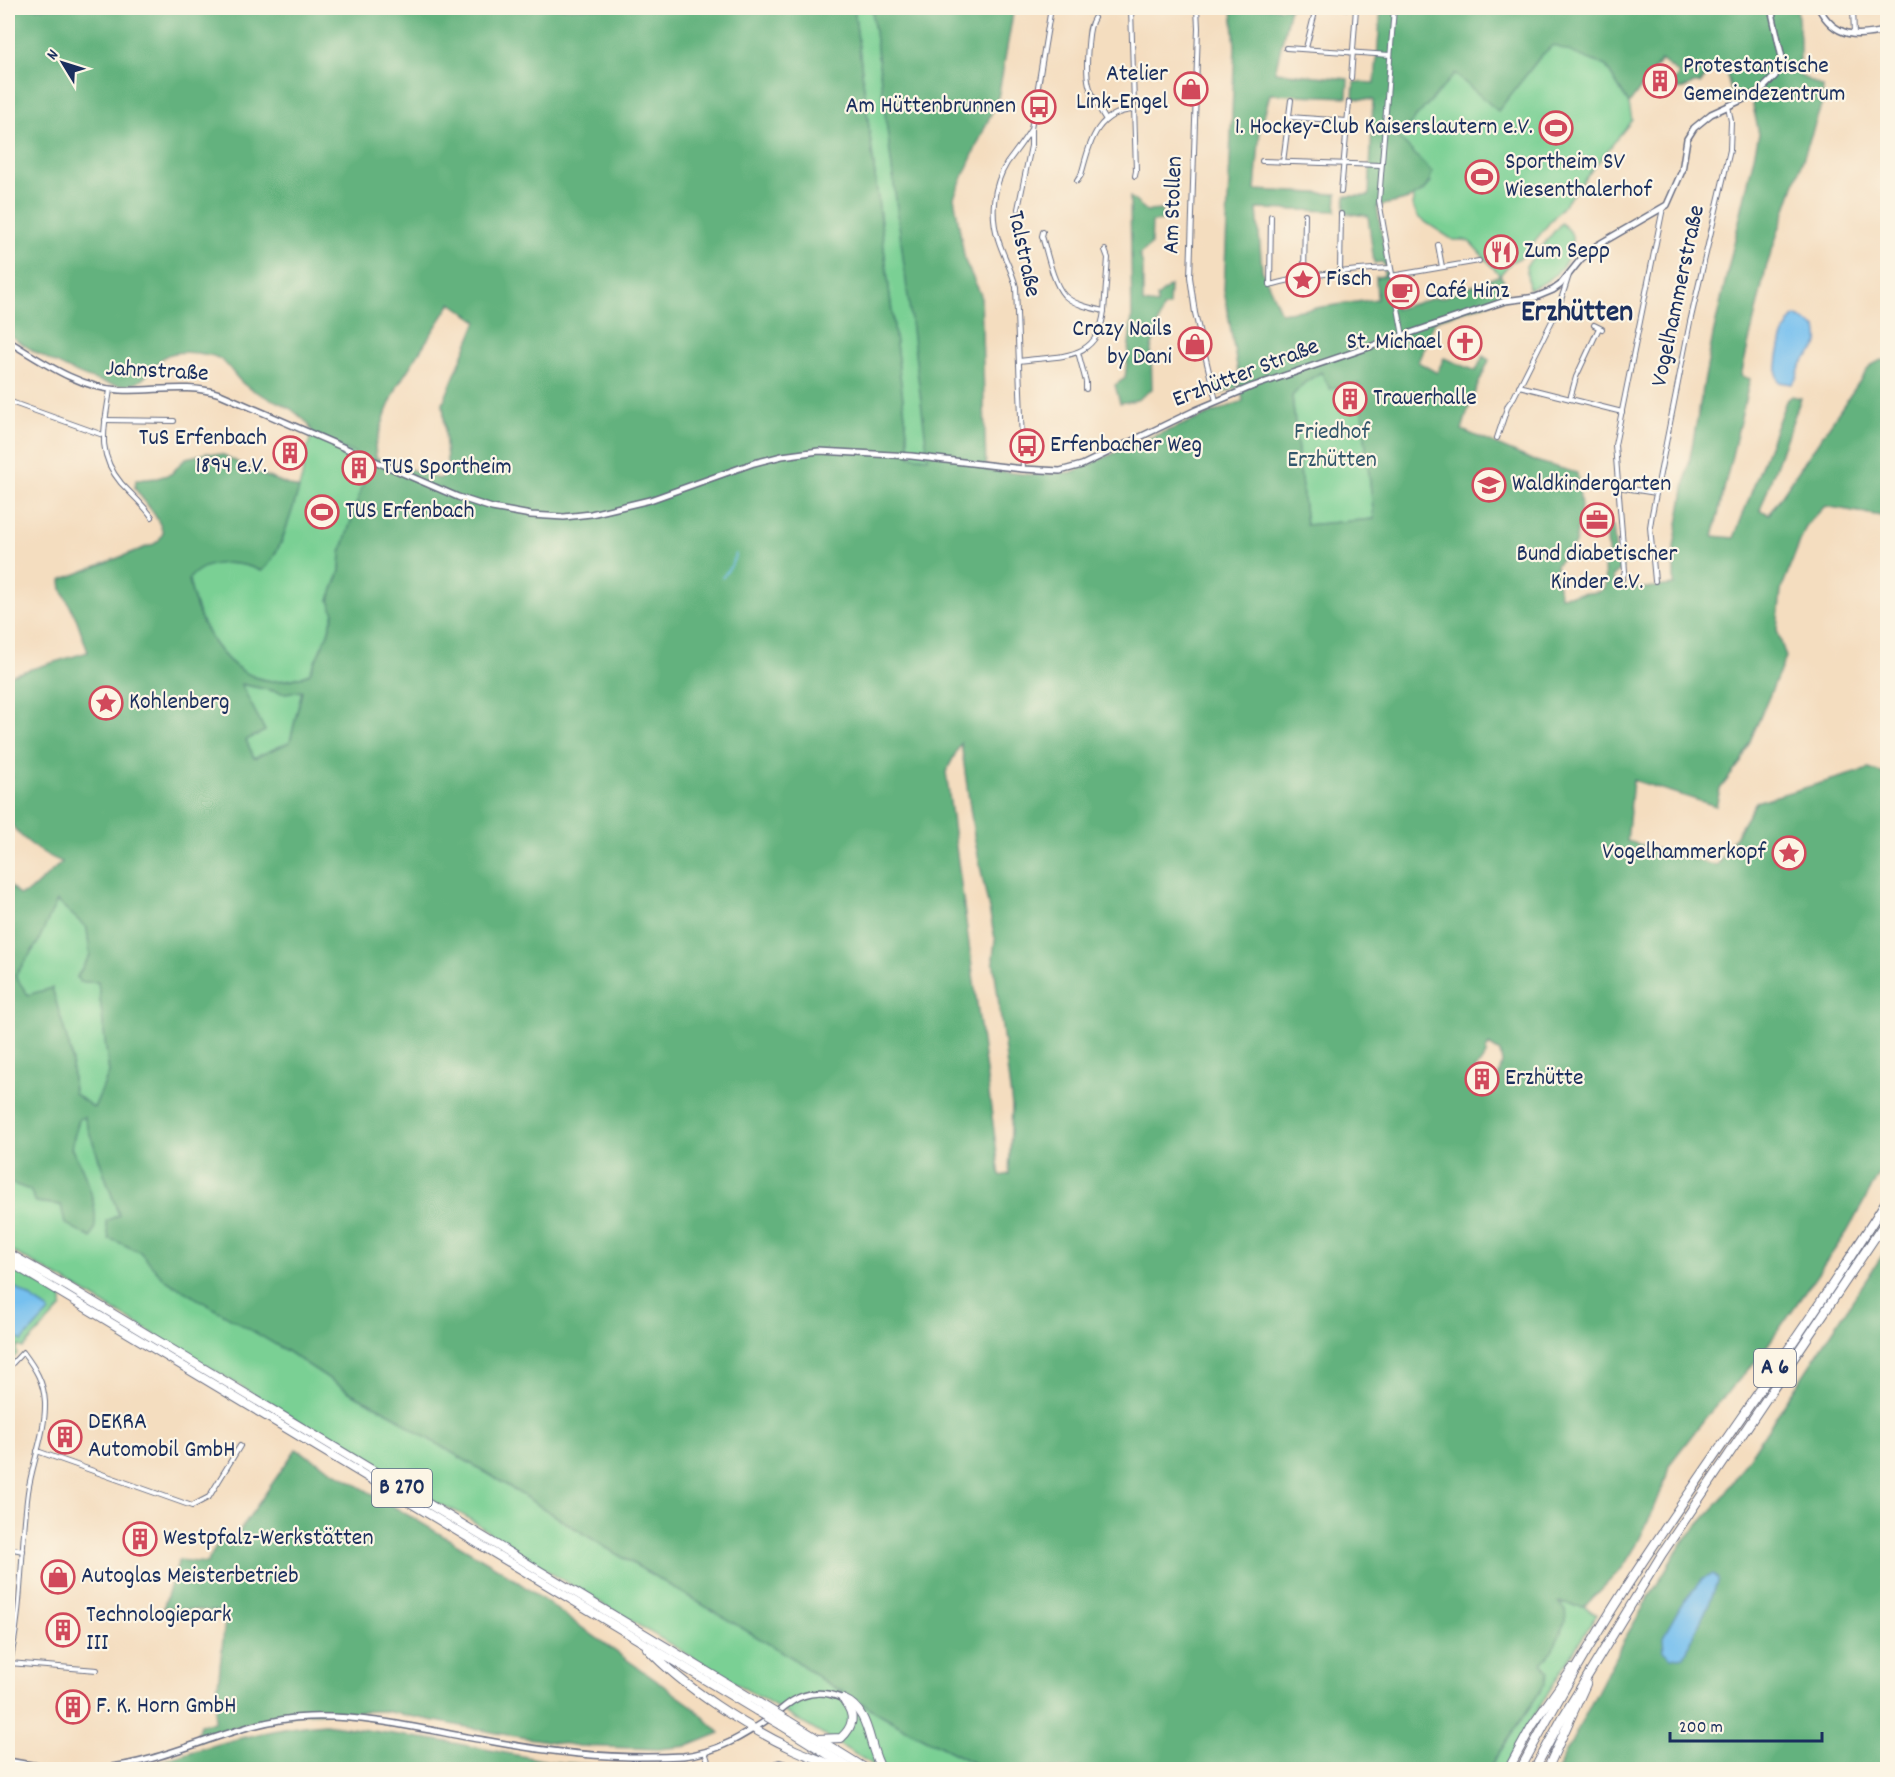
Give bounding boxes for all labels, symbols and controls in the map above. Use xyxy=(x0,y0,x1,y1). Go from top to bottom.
north arrow xyxy=(33,33,93,93)
text: N xyxy=(42,45,65,65)
place label: Protestantische Gemeindezentrum xyxy=(1683,50,1845,112)
place label: Atelier Link-Engel xyxy=(1076,58,1168,120)
building icon: Protestantische Gemeindezentrum xyxy=(1642,63,1678,99)
shop icon: Atelier Link-Engel xyxy=(1173,71,1209,107)
bus stop icon: Am Hüttenbrunnen xyxy=(1021,89,1057,125)
place label: Am Hüttenbrunnen xyxy=(845,90,1016,124)
sports icon: 1. Hockey-Club Kaiserslautern e.V. xyxy=(1538,110,1574,146)
place label: 1. Hockey-Club Kaiserslautern e.V. xyxy=(1235,111,1533,145)
place label: Sportheim SV Wiesenthalerhof xyxy=(1505,146,1652,208)
street label: Am Stollen xyxy=(1155,155,1193,255)
sports icon: Sportheim SV Wiesenthalerhof xyxy=(1464,159,1500,195)
street label: Vogelhammerstraße xyxy=(1643,202,1715,390)
street label: Talstraße xyxy=(997,208,1049,300)
restaurant icon: Zum Sepp xyxy=(1483,234,1519,270)
place label: Zum Sepp xyxy=(1524,235,1610,269)
place icon: Fisch xyxy=(1285,262,1321,298)
place label: Fisch xyxy=(1326,263,1372,297)
cafe icon: Café Hinz xyxy=(1384,274,1420,310)
place label: Café Hinz xyxy=(1425,275,1509,309)
district label: Erzhütten xyxy=(1521,293,1633,336)
place label: Crazy Nails by Dani xyxy=(1072,313,1172,375)
church icon: St. Michael xyxy=(1447,325,1483,361)
shop icon: Crazy Nails by Dani xyxy=(1177,326,1213,362)
place label: St. Michael xyxy=(1346,326,1442,360)
street label: Erzhütter Straße xyxy=(1168,330,1324,418)
street label: Jahnstraße xyxy=(105,352,209,392)
building icon: Trauerhalle xyxy=(1332,381,1368,417)
place label: Trauerhalle xyxy=(1373,382,1477,416)
park label: Friedhof Erzhütten xyxy=(1287,416,1377,478)
place label: TuS Erfenbach 1894 e.V. xyxy=(139,422,267,484)
bus stop icon: Erfenbacher Weg xyxy=(1009,428,1045,464)
place label: Erfenbacher Weg xyxy=(1050,429,1202,463)
building icon: TuS Erfenbach 1894 e.V. xyxy=(272,435,308,471)
building icon: TUS Sportheim xyxy=(341,450,377,486)
place label: TUS Sportheim xyxy=(382,451,512,485)
school or university icon: Waldkindergarten xyxy=(1471,467,1507,503)
place label: Waldkindergarten xyxy=(1512,468,1671,502)
sports icon: TUS Erfenbach xyxy=(304,494,340,530)
place label: TUS Erfenbach xyxy=(345,495,474,529)
office icon: Bund diabetischer Kinder e.V. xyxy=(1579,502,1615,538)
place label: Bund diabetischer Kinder e.V. xyxy=(1517,538,1678,600)
place icon: Kohlenberg xyxy=(88,685,124,721)
place label: Kohlenberg xyxy=(129,686,230,720)
place icon: Vogelhammerkopf xyxy=(1771,835,1807,871)
place label: Vogelhammerkopf xyxy=(1602,836,1767,870)
building icon: Erzhütte xyxy=(1464,1061,1500,1097)
place label: Erzhütte xyxy=(1505,1062,1584,1096)
road number: A 6 xyxy=(1754,1349,1796,1387)
place label: DEKRA Automobil GmbH xyxy=(88,1406,235,1468)
building icon: DEKRA Automobil GmbH xyxy=(47,1419,83,1455)
road number: B 270 xyxy=(372,1469,432,1507)
building icon: Westpfalz-Werkstätten xyxy=(122,1521,158,1557)
place label: Westpfalz-Werkstätten xyxy=(163,1522,373,1556)
shop icon: Autoglas Meisterbetrieb xyxy=(40,1559,76,1595)
place label: Autoglas Meisterbetrieb xyxy=(81,1560,299,1594)
place label: Technologiepark III xyxy=(86,1599,232,1661)
building icon: Technologiepark III xyxy=(45,1612,81,1648)
building icon: F. K. Horn GmbH xyxy=(55,1689,91,1725)
place label: F. K. Horn GmbH xyxy=(96,1690,237,1724)
scale bar xyxy=(1670,1705,1822,1743)
text: 200 m xyxy=(1679,1716,1723,1741)

